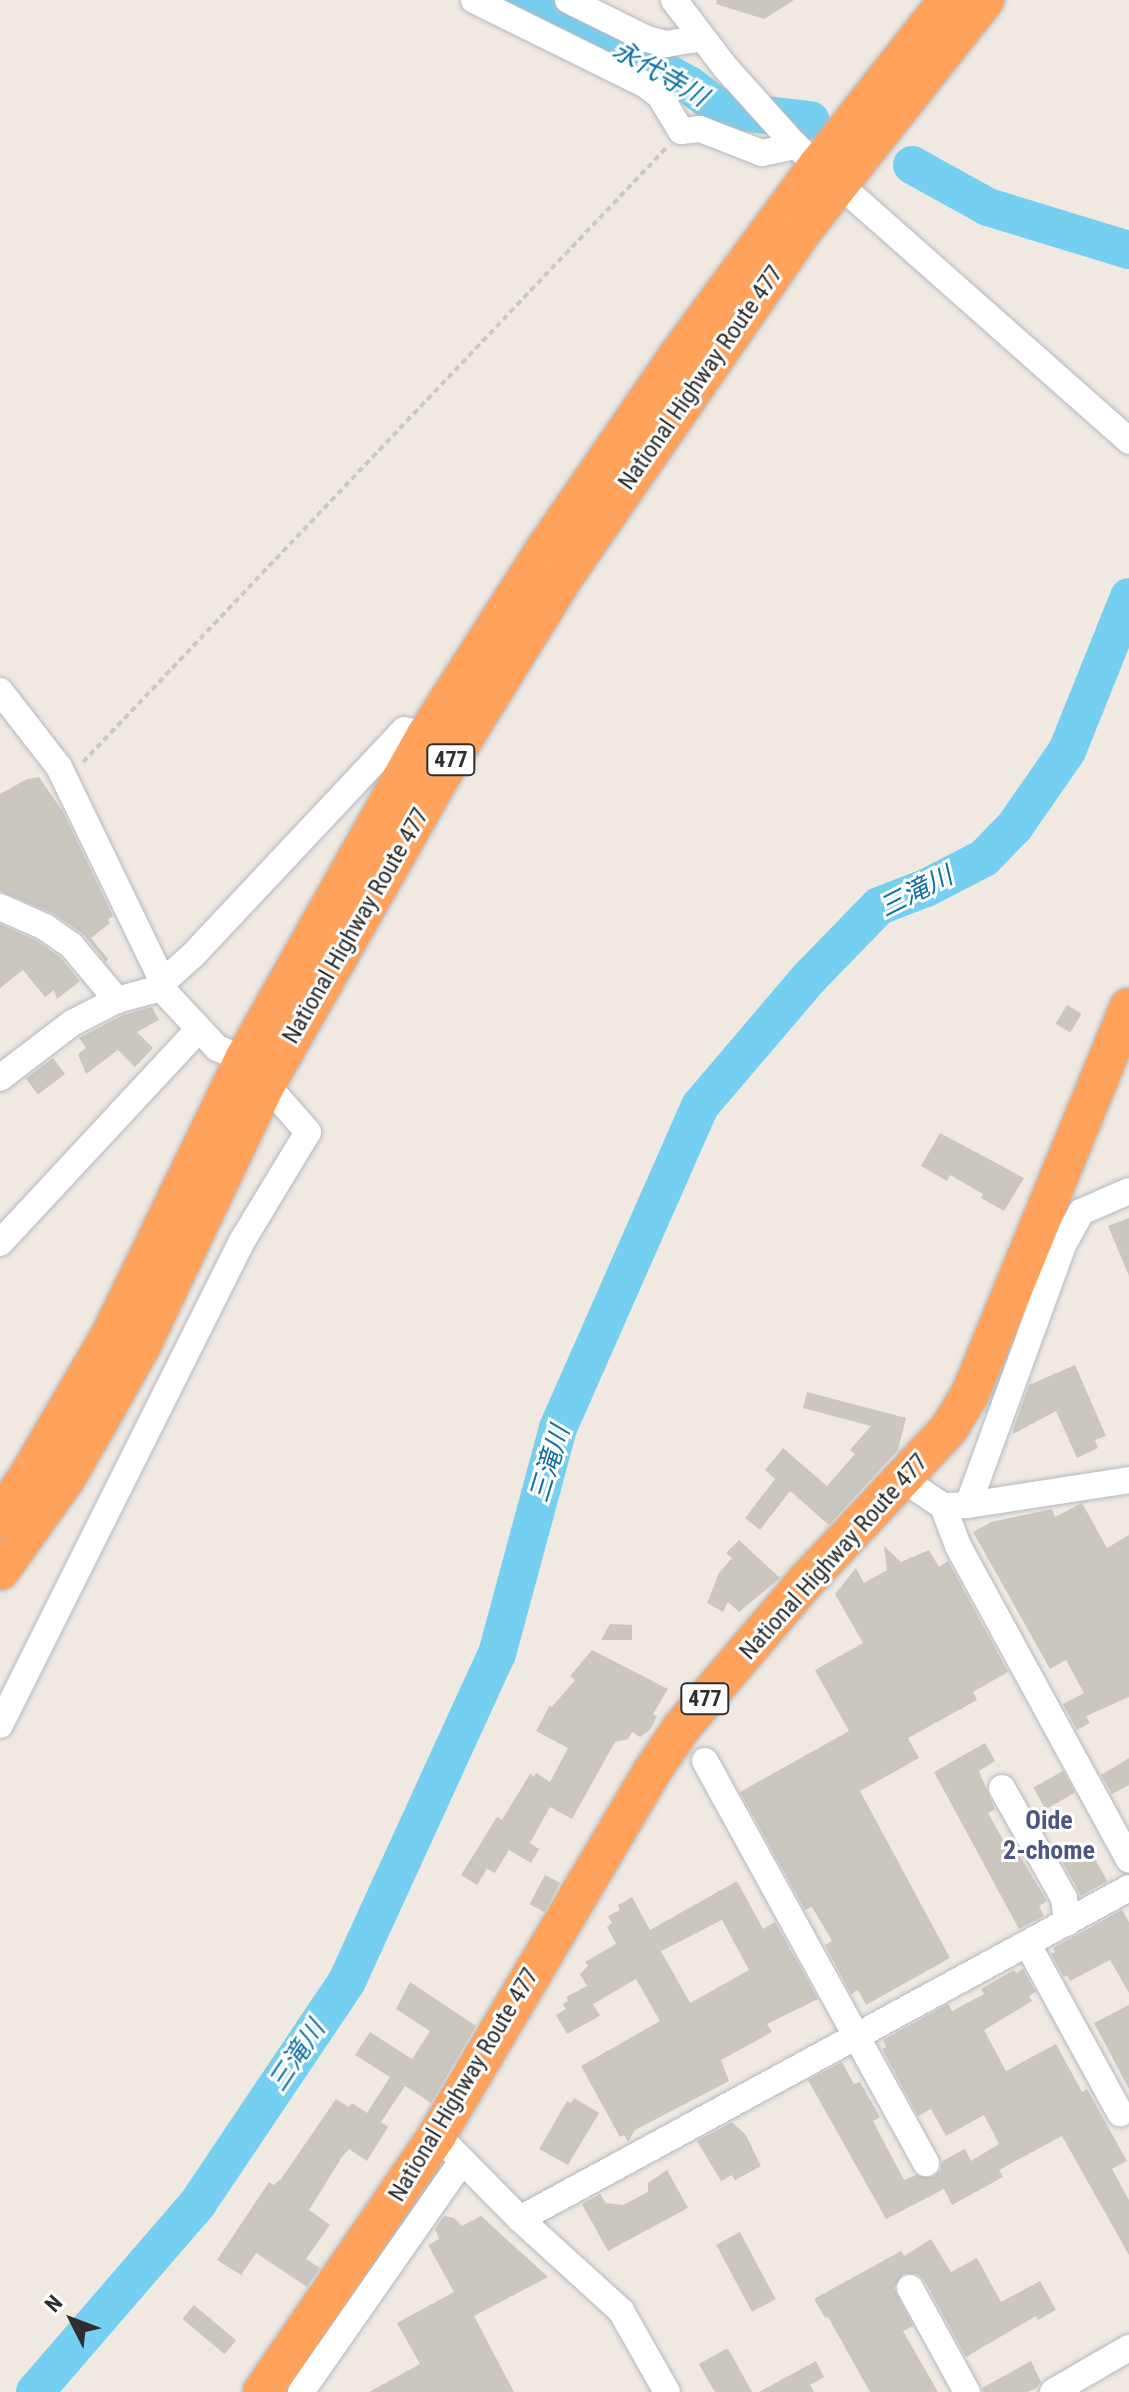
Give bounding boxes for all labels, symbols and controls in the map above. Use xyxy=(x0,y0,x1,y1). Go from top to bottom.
water label: 永代寺川 xyxy=(607,34,713,114)
street label: National Highway Route 477 xyxy=(613,260,789,496)
road number: 477 xyxy=(425,742,477,778)
street label: National Highway Route 477 xyxy=(277,803,435,1049)
water label: 三滝川 xyxy=(874,860,958,924)
water label: 三滝川 xyxy=(524,1422,576,1506)
street label: National Highway Route 477 xyxy=(734,1448,934,1666)
road number: 477 xyxy=(679,1681,731,1717)
district label: Oide 2-chome xyxy=(1003,1805,1095,1866)
street label: National Highway Route 477 xyxy=(383,1963,545,2207)
water label: 三滝川 xyxy=(262,2015,332,2097)
north arrow xyxy=(32,2280,112,2360)
text: N xyxy=(40,2290,68,2317)

